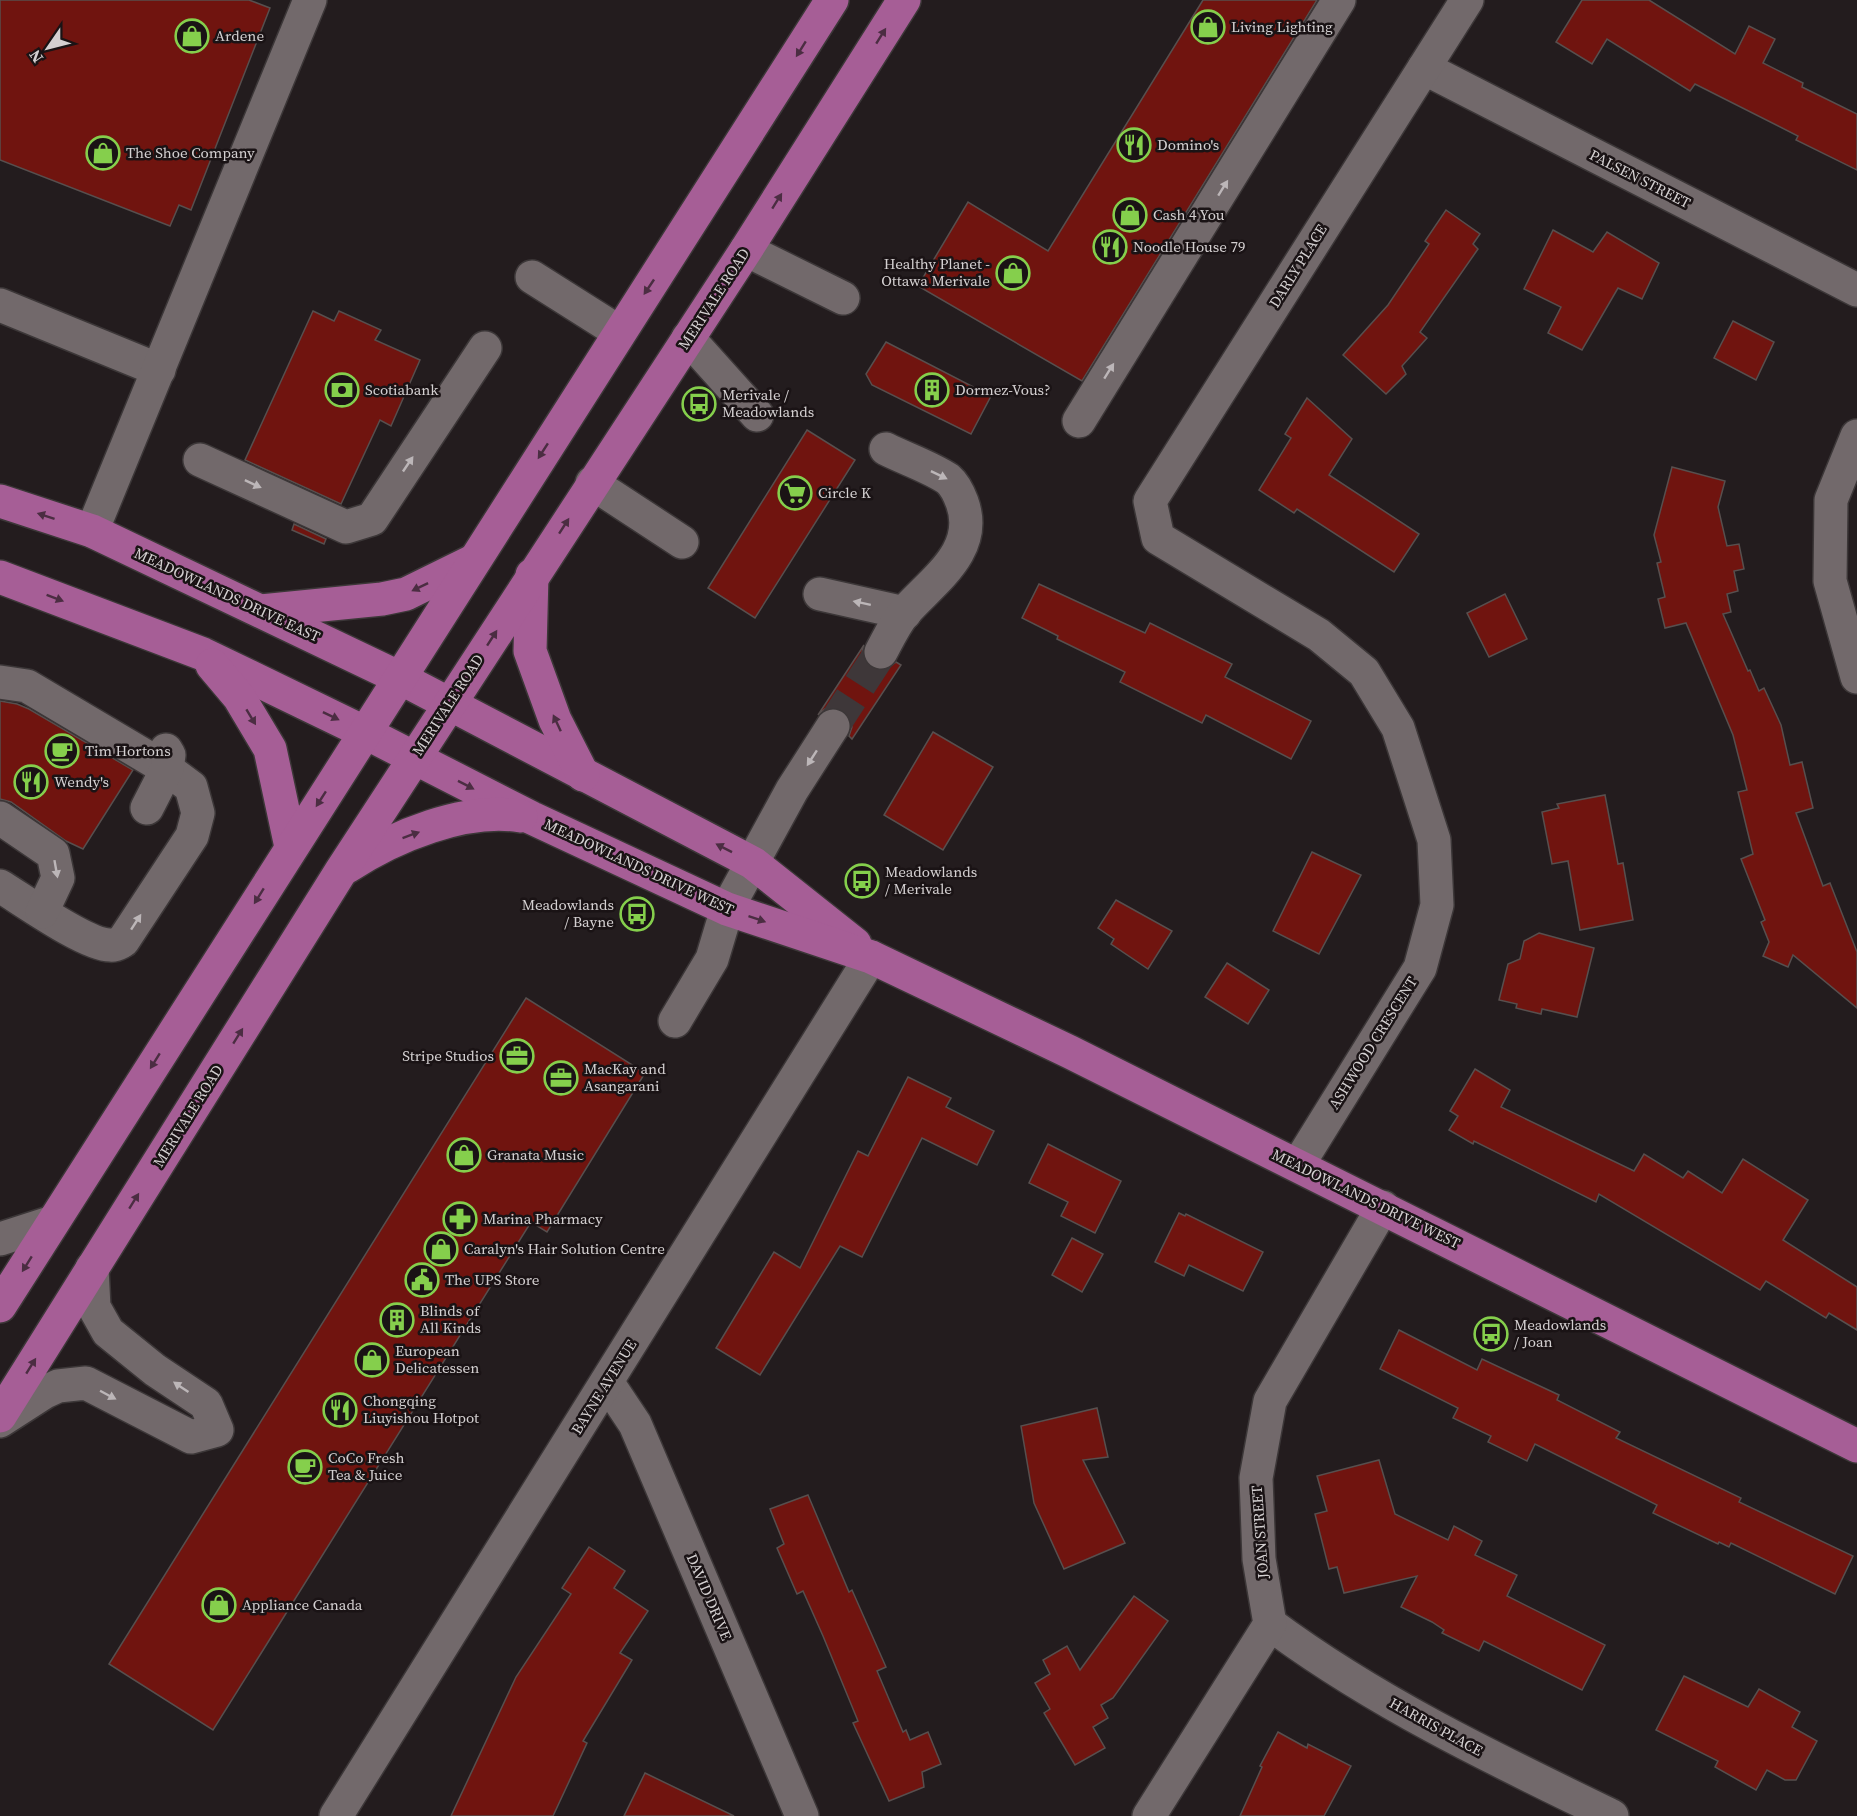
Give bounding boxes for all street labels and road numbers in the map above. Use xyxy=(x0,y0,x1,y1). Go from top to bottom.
street label: PALSEN STREET xyxy=(1586,144,1694,213)
street label: DARLY PLACE xyxy=(1264,220,1332,311)
street label: MERIVALE ROAD xyxy=(673,244,754,354)
street label: MEADOWLANDS DRIVE EAST xyxy=(131,542,324,647)
street label: MERIVALE ROAD xyxy=(407,650,488,760)
street label: MEADOWLANDS DRIVE WEST xyxy=(541,813,737,920)
street label: ASHWOOD CRESCENT xyxy=(1323,972,1422,1113)
street label: MERIVALE ROAD xyxy=(148,1060,228,1171)
street label: MEADOWLANDS DRIVE WEST xyxy=(1269,1144,1464,1253)
street label: BAYNE AVENUE xyxy=(566,1335,641,1438)
street label: JOAN STREET xyxy=(1246,1485,1273,1580)
street label: DAVID DRIVE xyxy=(682,1550,737,1643)
street label: HARRIS PLACE xyxy=(1386,1692,1487,1761)

